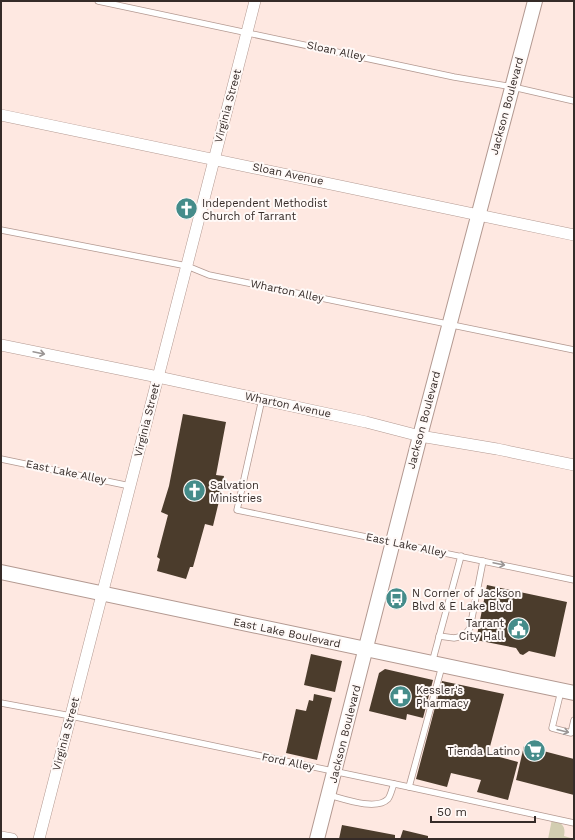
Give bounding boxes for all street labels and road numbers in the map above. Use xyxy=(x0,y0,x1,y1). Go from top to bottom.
street label: Sloan Alley xyxy=(306,38,367,64)
street label: Jackson Boulevard xyxy=(488,56,526,156)
street label: Virginia Street xyxy=(212,67,244,144)
street label: Sloan Avenue xyxy=(251,160,325,188)
street label: Wharton Alley xyxy=(249,277,325,305)
street label: Jackson Boulevard xyxy=(405,370,443,470)
street label: Virginia Street xyxy=(132,381,163,458)
street label: Wharton Avenue xyxy=(244,389,332,421)
street label: East Lake Alley xyxy=(25,457,108,487)
street label: East Lake Alley xyxy=(365,530,448,560)
street label: East Lake Boulevard xyxy=(232,615,342,651)
street label: Jackson Boulevard xyxy=(327,684,363,784)
street label: Virginia Street xyxy=(50,695,82,772)
street label: Ford Alley xyxy=(261,750,316,774)

